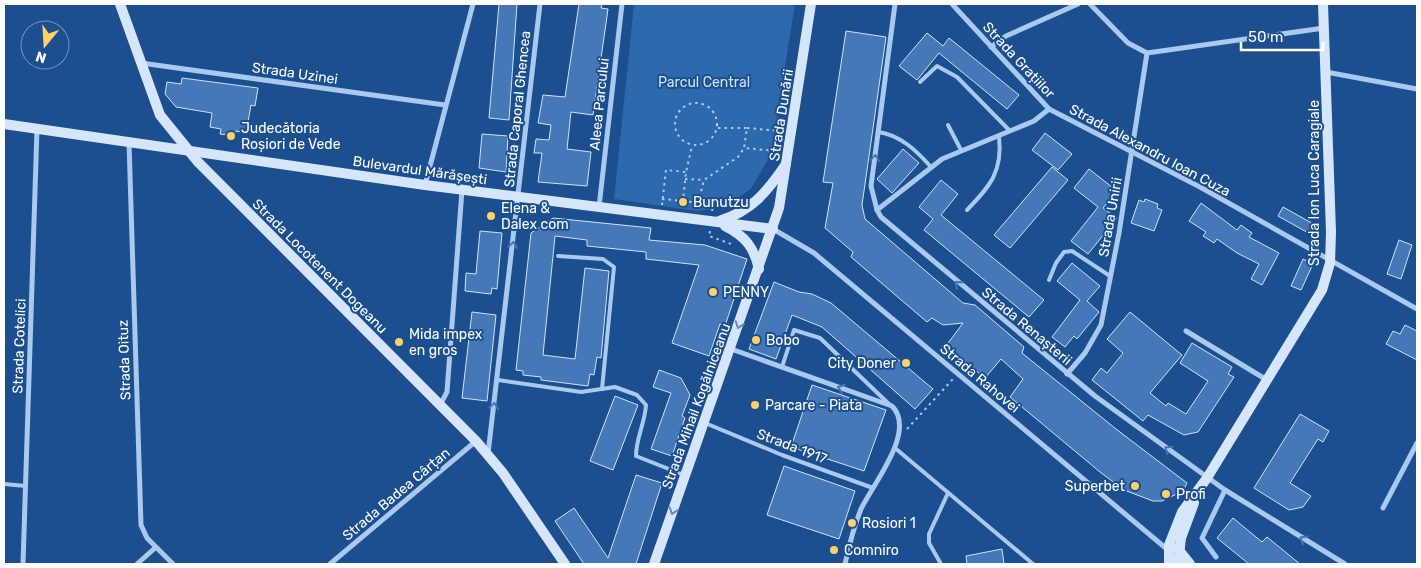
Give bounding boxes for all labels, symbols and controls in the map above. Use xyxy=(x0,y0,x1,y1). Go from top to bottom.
street label: Strada Grațiilor xyxy=(979,19,1059,102)
north arrow xyxy=(20,20,70,70)
scale bar xyxy=(1241,20,1324,52)
text: 50 m xyxy=(1248,28,1283,46)
street label: Strada Caporal Ghencea xyxy=(501,30,534,188)
text: N xyxy=(34,47,49,67)
street label: Aleea Parcului xyxy=(586,57,613,151)
street label: Strada Uzinei xyxy=(251,59,339,88)
street label: Strada Dunării xyxy=(766,68,797,162)
park label: Parcul Central xyxy=(658,74,750,91)
street label: Strada Ion Luca Caragiale xyxy=(1306,100,1323,266)
street label: Strada Alexandru Ioan Cuza xyxy=(1066,101,1233,200)
place label: Judecătoria Roșiori de Vede xyxy=(241,120,341,153)
marker: Judecătoria Roșiori de Vede xyxy=(225,130,237,142)
street label: Bulevardul Mărășești xyxy=(352,153,488,188)
one-way arrow xyxy=(869,154,879,163)
street label: Strada Unirii xyxy=(1095,176,1126,258)
place label: Bunutzu xyxy=(693,194,749,211)
street label: Strada Locotenent Dogeanu xyxy=(249,195,391,337)
marker: Bunutzu xyxy=(677,196,689,208)
place label: Elena & Dalex com xyxy=(501,200,569,233)
marker: Elena & Dalex com xyxy=(485,210,497,222)
one-way arrow xyxy=(507,240,518,248)
one-way arrow xyxy=(955,281,964,289)
place label: PENNY xyxy=(723,284,769,301)
street label: Strada Renașterii xyxy=(978,284,1075,369)
marker: PENNY xyxy=(707,286,719,298)
street label: Strada Cotelici xyxy=(9,298,30,394)
street label: Strada Oituz xyxy=(115,319,134,401)
one-way arrow xyxy=(735,320,745,329)
street label: Strada Mihail Kogălniceanu xyxy=(659,321,734,491)
place label: Mida impex en gros xyxy=(409,326,483,359)
place label: Bobo xyxy=(766,332,800,349)
marker: Bobo xyxy=(750,334,762,346)
marker: Mida impex en gros xyxy=(393,336,405,348)
street label: Strada Rahovei xyxy=(936,340,1023,417)
place label: City Doner xyxy=(828,355,897,372)
marker: City Doner xyxy=(900,357,912,369)
one-way arrow xyxy=(838,384,846,394)
place label: Parcare - Piata xyxy=(765,397,862,414)
marker: Parcare - Piata xyxy=(749,399,761,411)
one-way arrow xyxy=(488,402,499,410)
street label: Strada 1917 xyxy=(754,425,829,468)
street label: Strada Badea Cârțan xyxy=(339,444,454,544)
one-way arrow xyxy=(1164,446,1174,455)
place label: Superbet xyxy=(1065,478,1126,495)
marker: Superbet xyxy=(1129,480,1141,492)
place label: Profi xyxy=(1176,486,1206,503)
marker: Profi xyxy=(1160,488,1172,500)
one-way arrow xyxy=(669,506,679,515)
place label: Rosiori 1 xyxy=(862,515,916,532)
marker: Rosiori 1 xyxy=(846,517,858,529)
one-way arrow xyxy=(1300,536,1309,546)
place label: Comniro xyxy=(844,542,899,559)
marker: Comniro xyxy=(828,544,840,556)

